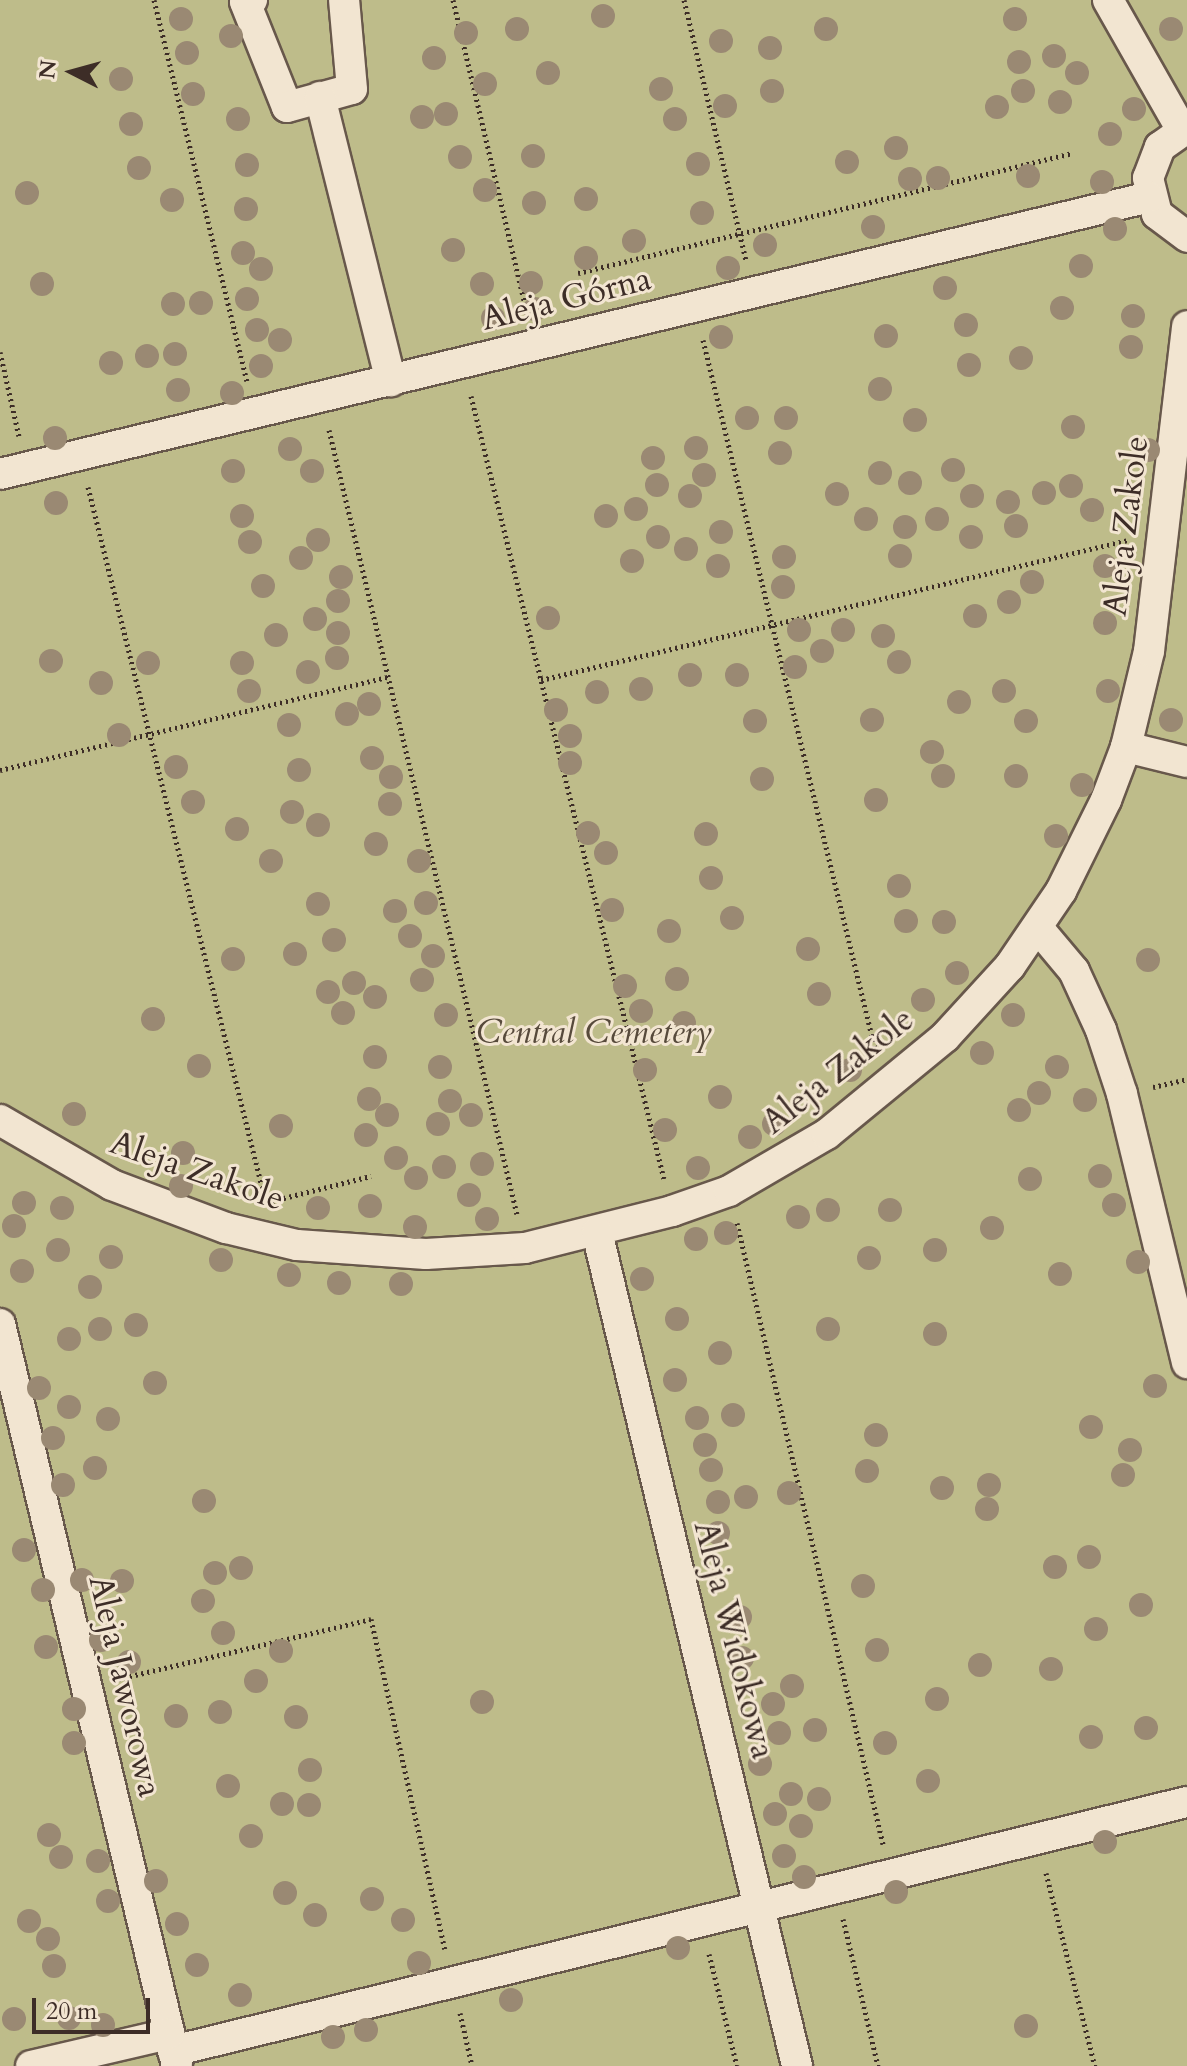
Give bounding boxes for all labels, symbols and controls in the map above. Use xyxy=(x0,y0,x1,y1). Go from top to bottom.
north arrow xyxy=(32,32,112,112)
text: N xyxy=(32,58,64,81)
street label: Aleja Górna xyxy=(477,258,655,340)
street label: Aleja Zakole xyxy=(1095,434,1157,618)
street label: Aleja Zakole xyxy=(754,999,922,1143)
park label: Central Cemetery xyxy=(476,1013,712,1053)
street label: Aleja Zakole xyxy=(105,1122,289,1220)
street label: Aleja Widokowa xyxy=(685,1517,783,1763)
street label: Aleja Jaworowa xyxy=(80,1571,170,1801)
scale bar xyxy=(36,1982,154,2032)
text: 20 m xyxy=(46,1995,97,2028)

